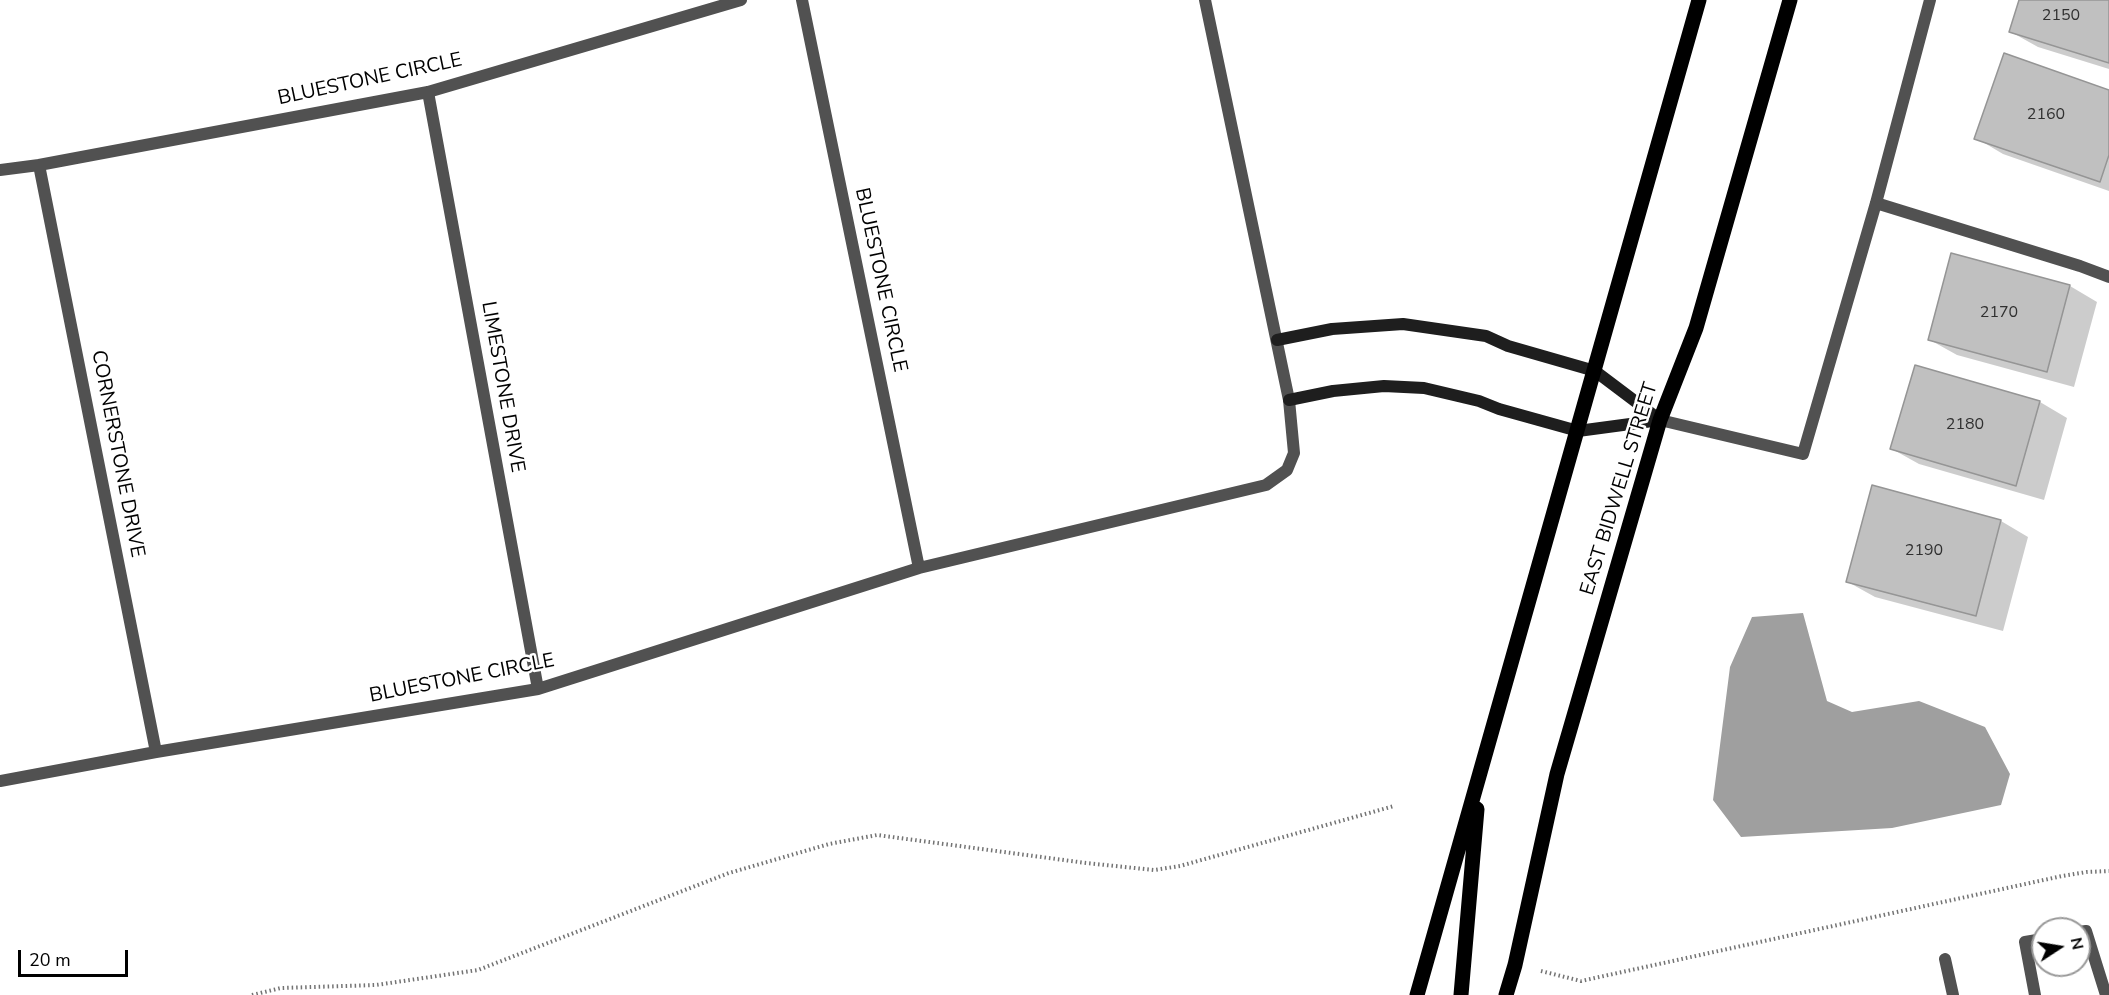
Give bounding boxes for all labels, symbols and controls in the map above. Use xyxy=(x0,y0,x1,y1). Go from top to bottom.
house number: 2150 xyxy=(2042,6,2080,26)
street label: BLUESTONE CIRCLE xyxy=(276,49,464,111)
house number: 2160 xyxy=(2027,105,2065,125)
street label: BLUESTONE CIRCLE xyxy=(849,186,911,374)
street label: LIMESTONE DRIVE xyxy=(475,300,529,474)
house number: 2170 xyxy=(1980,303,2018,323)
street label: CORNERSTONE DRIVE xyxy=(85,348,149,560)
street label: EAST BIDWELL STREET xyxy=(1576,380,1664,598)
house number: 2180 xyxy=(1946,415,1984,435)
house number: 2190 xyxy=(1905,541,1943,561)
street label: BLUESTONE CIRCLE xyxy=(368,649,556,709)
north arrow xyxy=(2031,917,2091,977)
text: N xyxy=(2065,936,2089,952)
scale bar xyxy=(21,938,130,976)
text: 20 m xyxy=(29,948,71,972)

